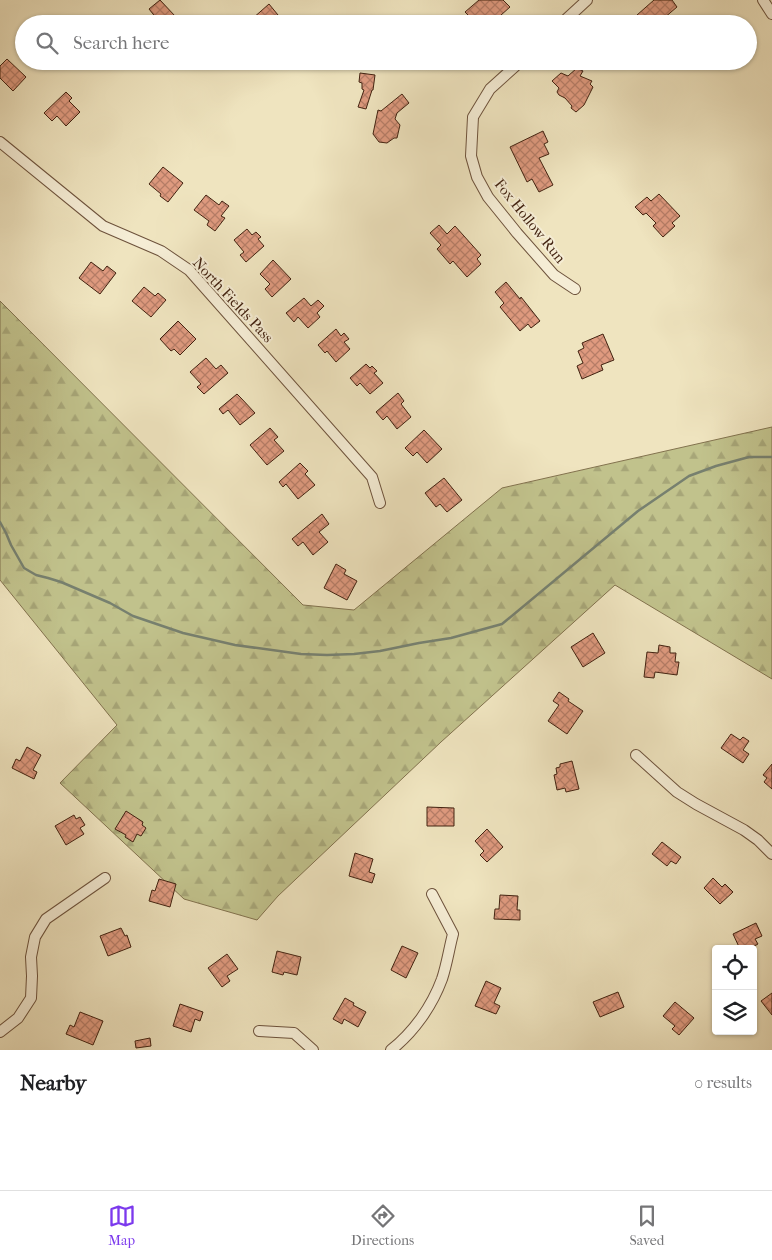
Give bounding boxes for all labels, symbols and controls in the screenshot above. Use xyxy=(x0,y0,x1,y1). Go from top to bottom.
search box xyxy=(15,15,757,70)
icon: search xyxy=(33,29,61,57)
text: Search here xyxy=(73,32,169,54)
street label: Fox Hollow Run xyxy=(491,175,570,267)
street label: North Fields Pass xyxy=(189,254,277,347)
map controls xyxy=(712,945,757,1035)
button: locate xyxy=(712,945,757,990)
button: layers xyxy=(712,990,757,1035)
text: Nearby xyxy=(20,1071,86,1095)
text: 0 results xyxy=(694,1073,752,1092)
tab: Map xyxy=(108,1202,136,1249)
tab: Directions xyxy=(351,1202,414,1249)
tab: Saved xyxy=(630,1202,664,1249)

